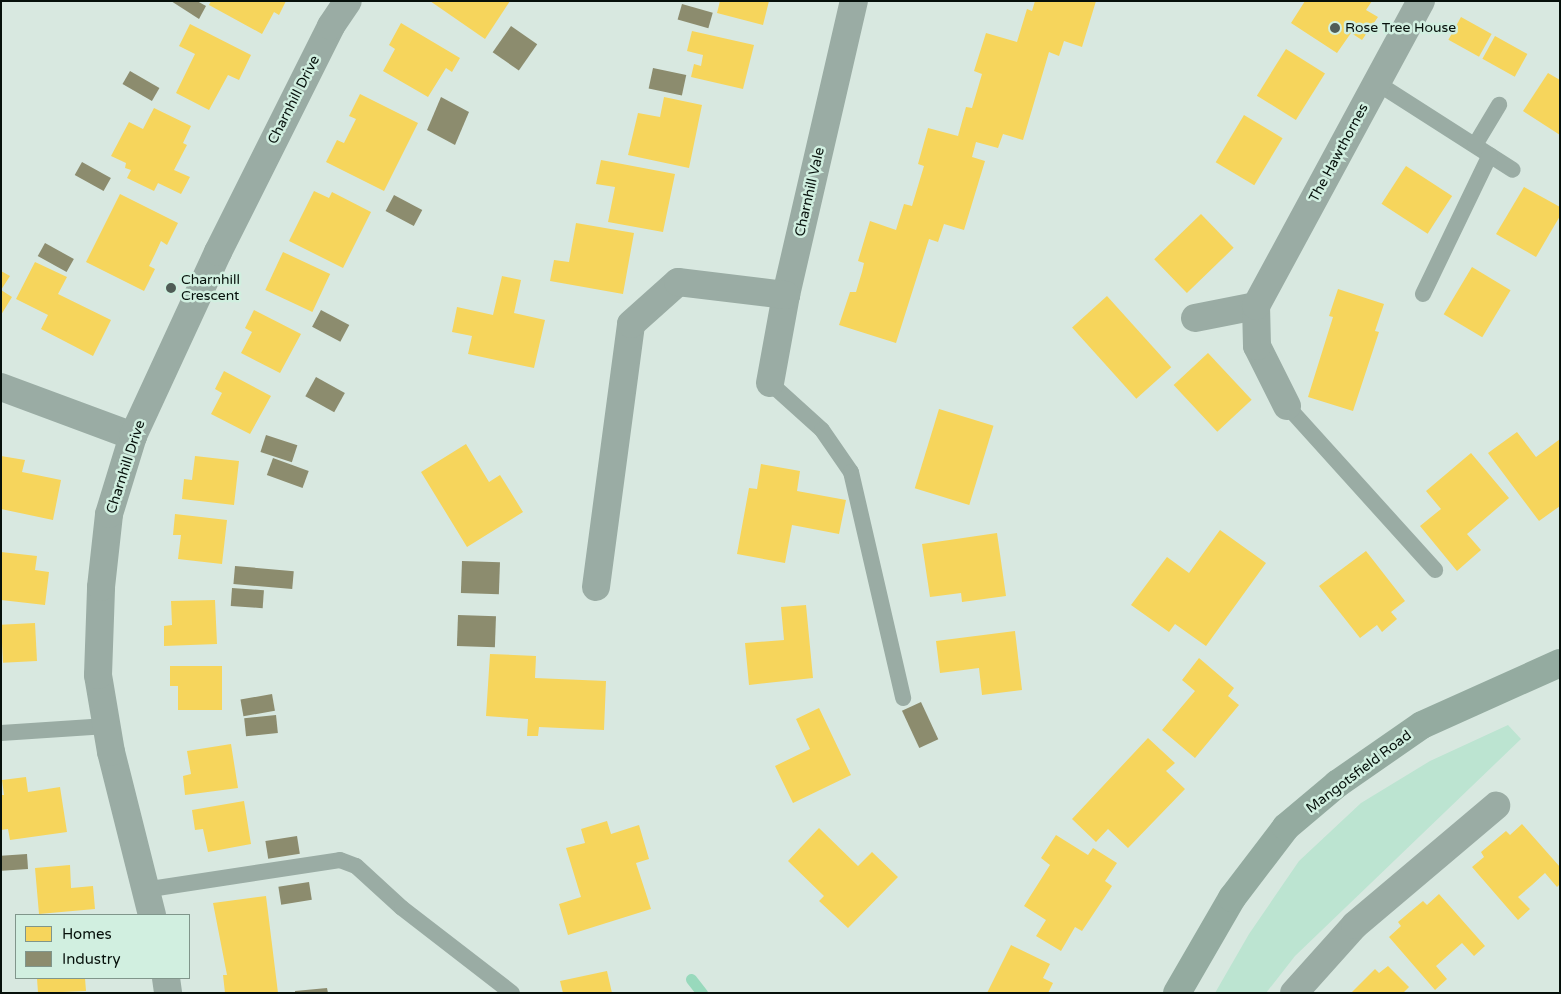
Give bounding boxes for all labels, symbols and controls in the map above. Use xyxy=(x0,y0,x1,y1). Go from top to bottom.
place label: Rose Tree House xyxy=(1345,20,1456,36)
marker: Rose Tree House xyxy=(1329,22,1341,34)
street label: Charnhill Drive xyxy=(264,53,324,147)
street label: The Hawthornes xyxy=(1306,101,1372,205)
street label: Charnhill Vale xyxy=(792,146,828,238)
place label: Charnhill Crescent xyxy=(181,272,240,304)
marker: Charnhill Crescent xyxy=(165,282,177,294)
street label: Charnhill Drive xyxy=(103,418,149,516)
street label: Mangotsfield Road xyxy=(1303,727,1415,817)
legend xyxy=(15,914,190,979)
text: Homes xyxy=(62,925,112,943)
text: Industry xyxy=(62,950,121,968)

